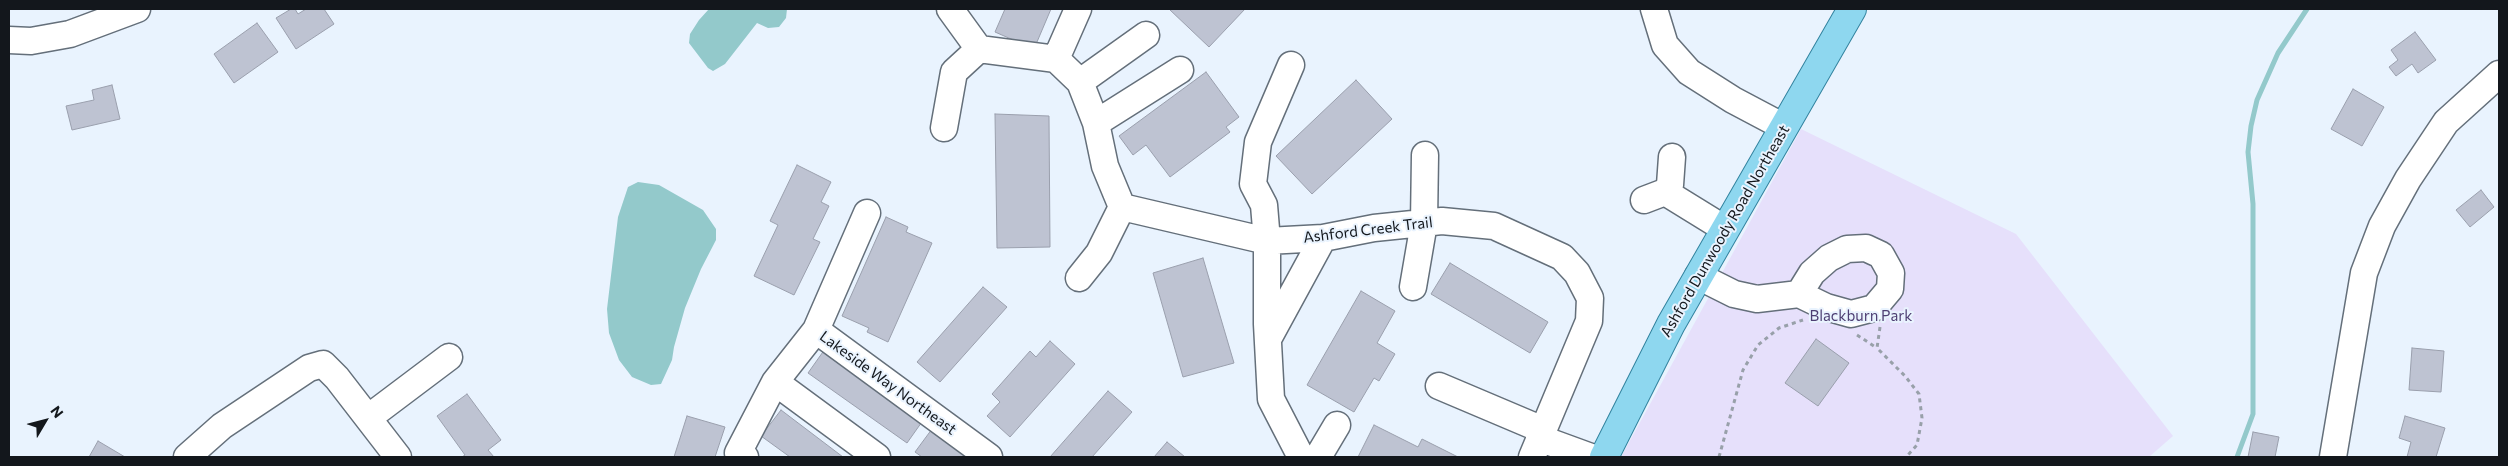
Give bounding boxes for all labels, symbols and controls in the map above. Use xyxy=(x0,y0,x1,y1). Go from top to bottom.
street label: Ashford Dunwoody Road Northeast xyxy=(1657,122,1793,340)
street label: Ashford Creek Trail xyxy=(1302,213,1434,247)
park label: Blackburn Park xyxy=(1810,307,1912,325)
street label: Lakeside Way Northeast xyxy=(816,327,960,439)
north arrow xyxy=(20,396,70,446)
text: N xyxy=(47,402,67,421)

